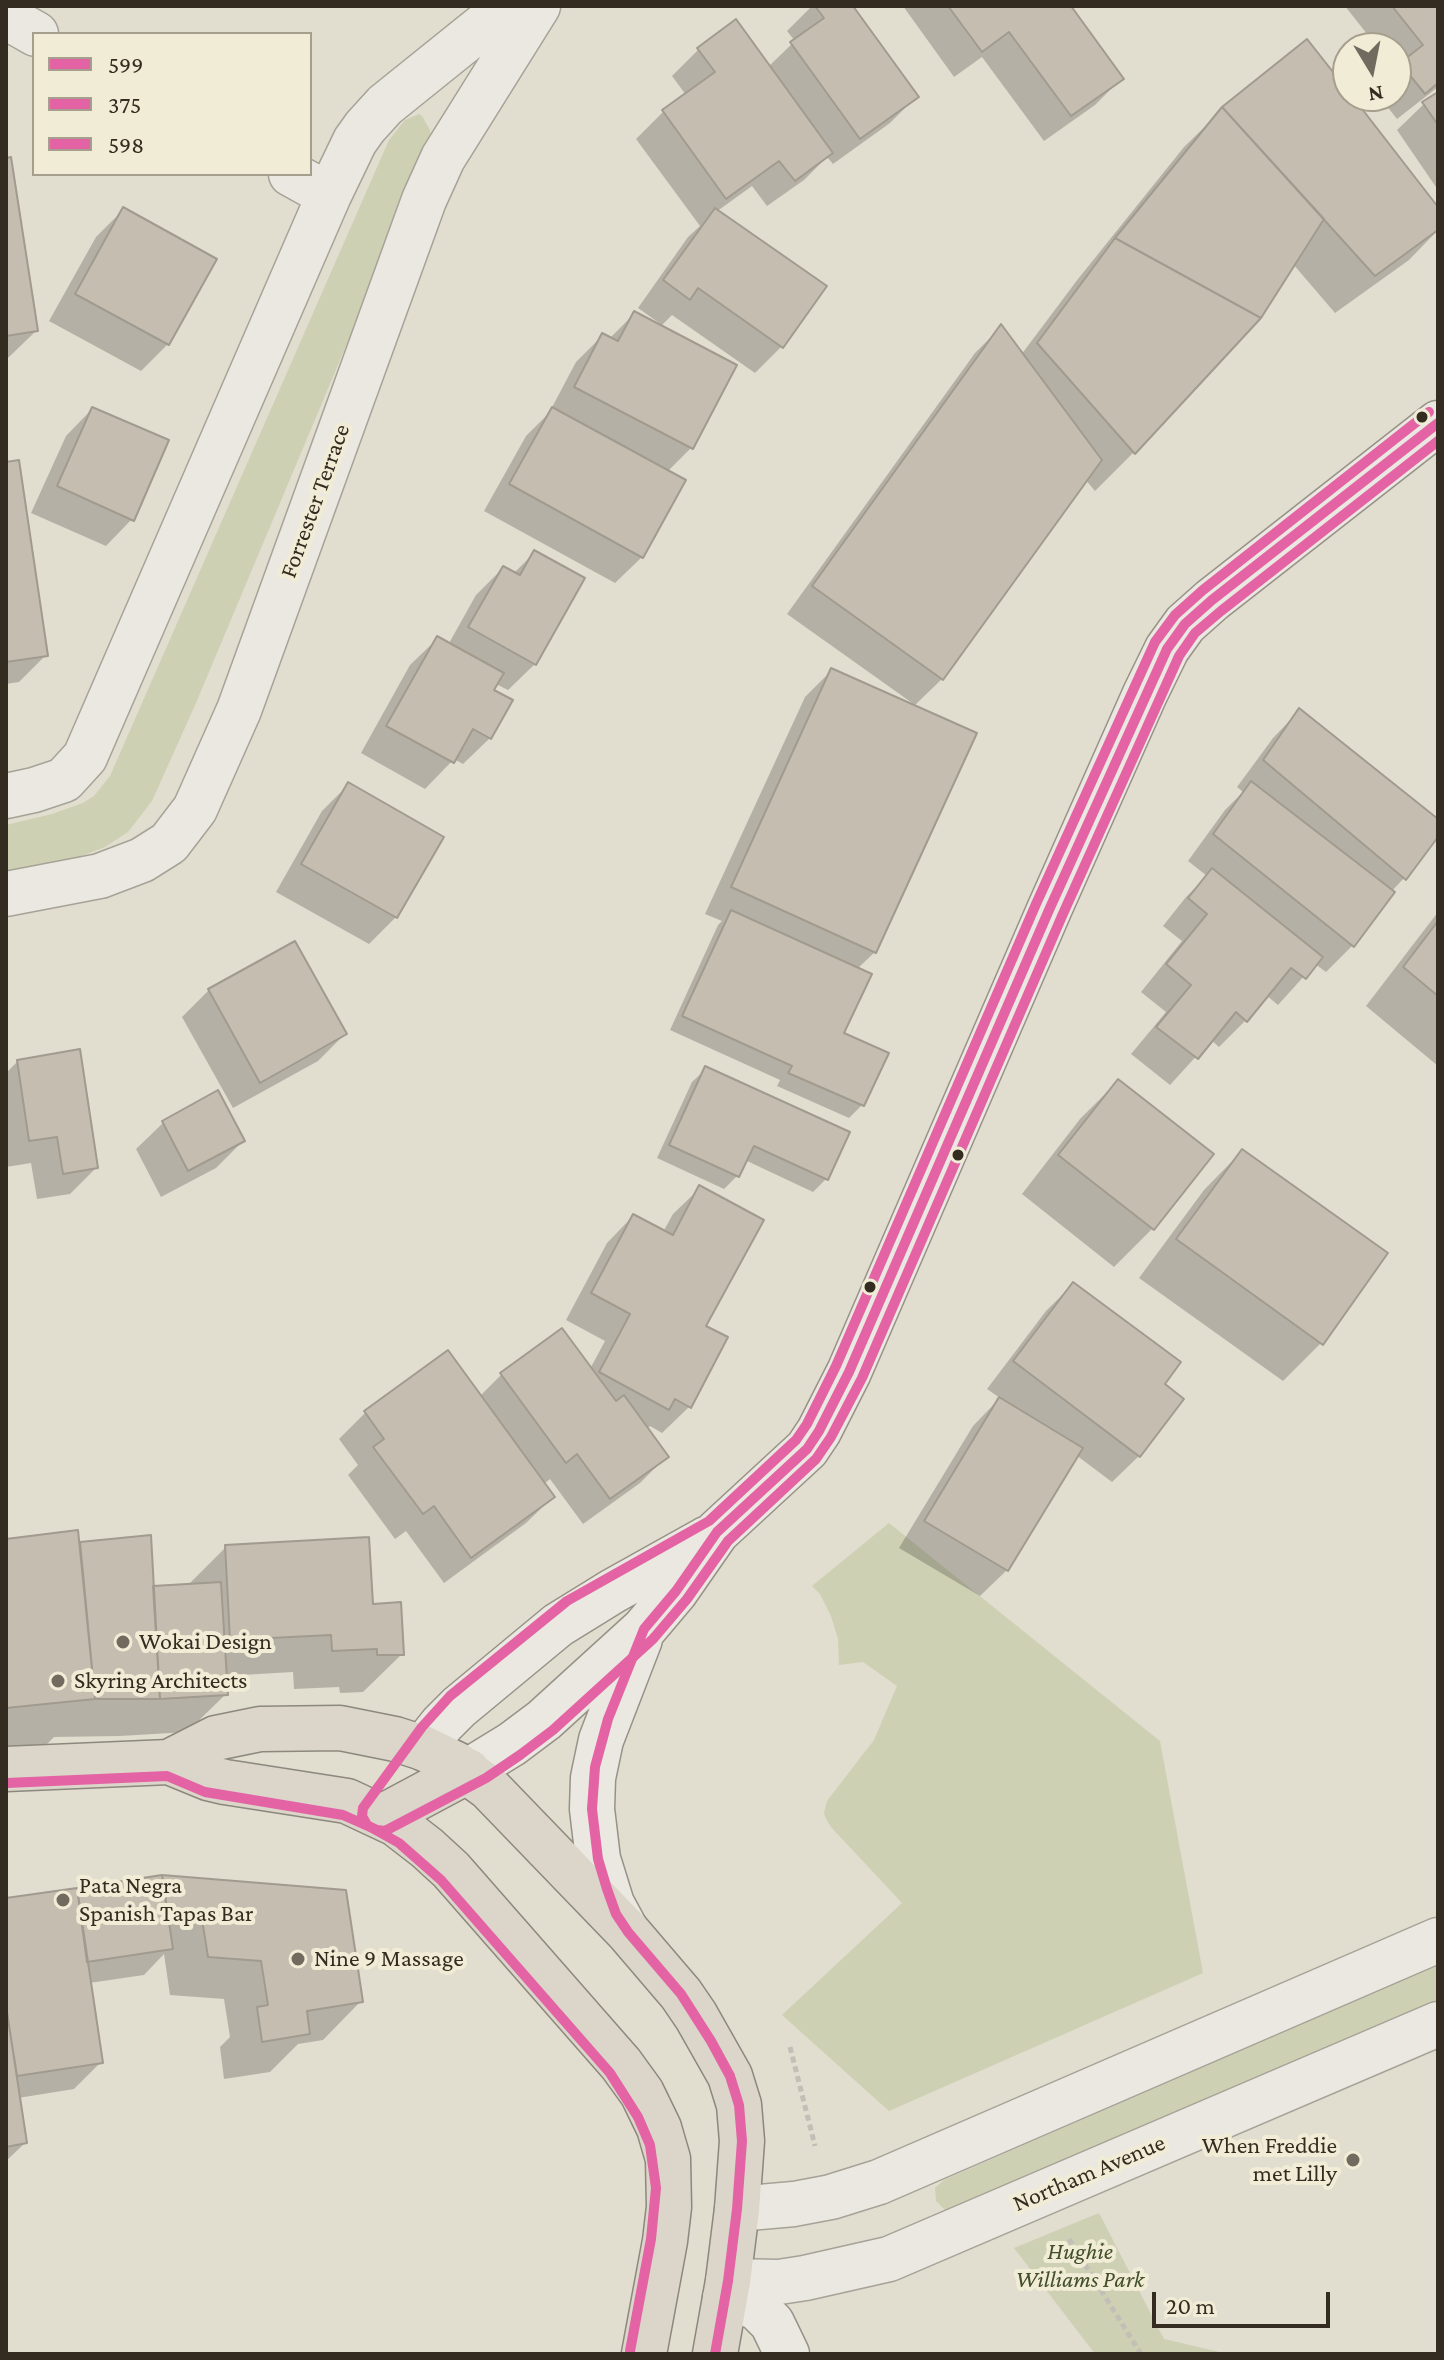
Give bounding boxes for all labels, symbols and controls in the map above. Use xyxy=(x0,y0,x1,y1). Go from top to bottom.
legend xyxy=(32,32,312,176)
north arrow xyxy=(1332,32,1412,112)
text: 599 xyxy=(108,51,143,78)
text: N xyxy=(1366,81,1385,108)
text: 375 xyxy=(108,91,141,118)
text: 598 xyxy=(108,131,144,158)
unlabelled marker xyxy=(1414,409,1430,425)
street label: Forrester Terrace xyxy=(274,420,356,582)
unlabelled marker xyxy=(950,1147,966,1163)
unlabelled marker xyxy=(862,1279,878,1295)
place label: Wokai Design xyxy=(139,1628,272,1656)
marker: Wokai Design xyxy=(114,1633,132,1651)
place label: Skyring Architects xyxy=(74,1667,247,1695)
marker: Skyring Architects xyxy=(49,1672,67,1690)
place label: Pata Negra Spanish Tapas Bar xyxy=(79,1872,254,1928)
marker: Pata Negra Spanish Tapas Bar xyxy=(54,1891,72,1909)
place label: Nine 9 Massage xyxy=(314,1945,464,1973)
marker: Nine 9 Massage xyxy=(289,1950,307,1968)
street label: Northam Avenue xyxy=(1009,2128,1169,2218)
place label: When Freddie met Lilly xyxy=(1202,2132,1337,2188)
marker: When Freddie met Lilly xyxy=(1344,2151,1362,2169)
park label: Hughie Williams Park xyxy=(1016,2238,1144,2294)
scale bar xyxy=(1156,2276,1334,2326)
text: 20 m xyxy=(1166,2292,1215,2319)

